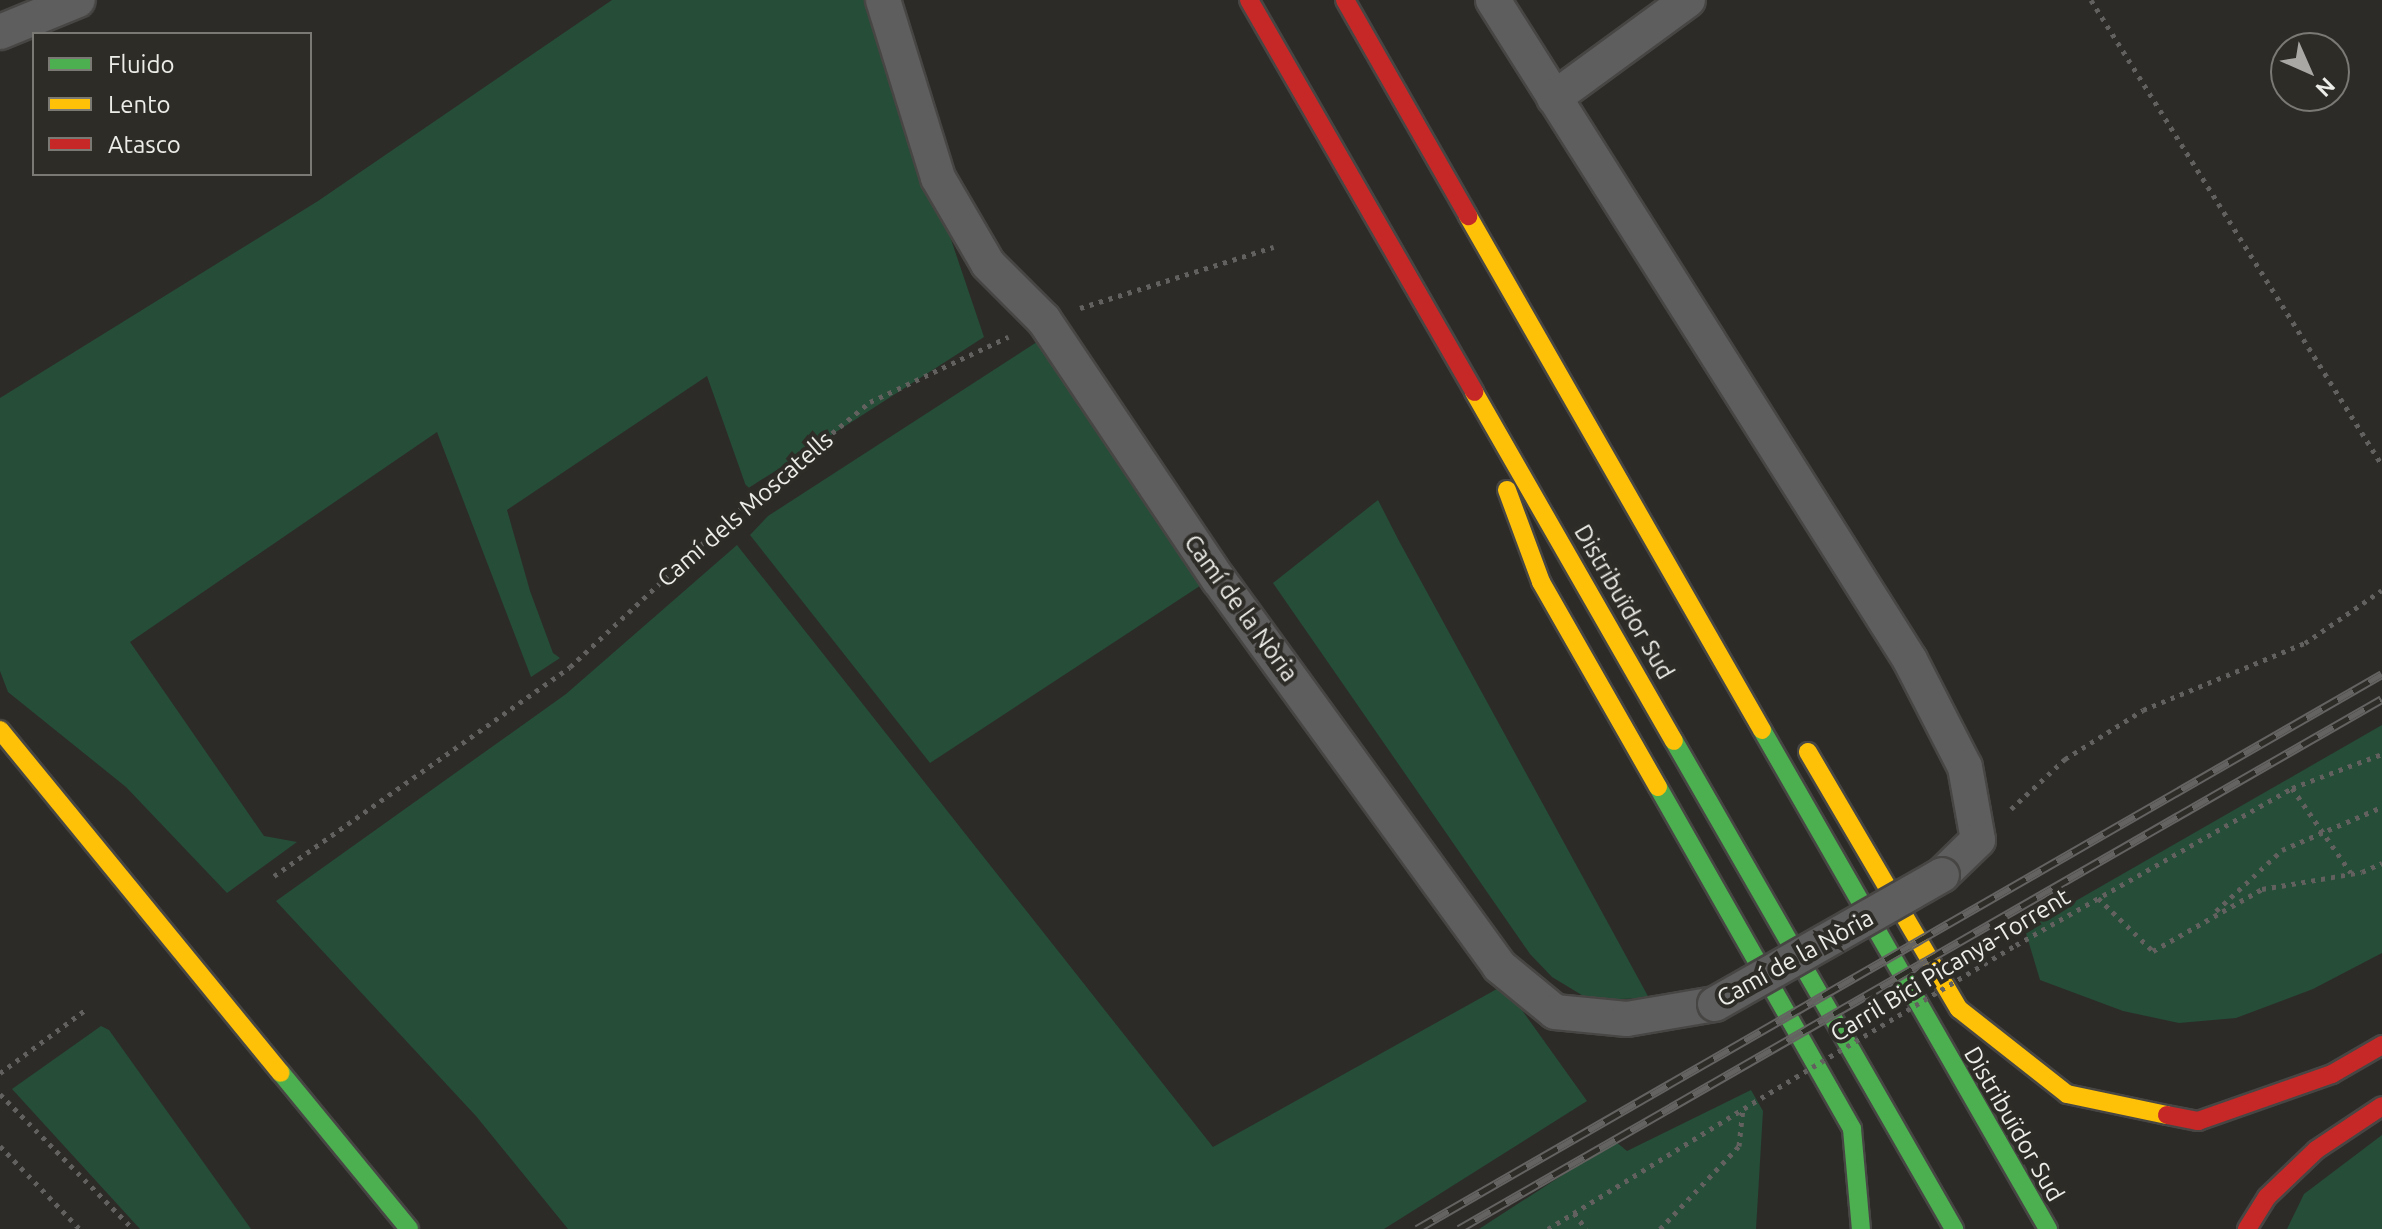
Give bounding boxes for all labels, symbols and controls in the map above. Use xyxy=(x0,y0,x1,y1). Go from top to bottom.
legend xyxy=(32,32,312,176)
north arrow xyxy=(2270,32,2350,112)
text: Fluido xyxy=(108,51,175,78)
text: N xyxy=(2311,73,2341,103)
text: Lento xyxy=(108,91,171,118)
text: Atasco xyxy=(108,131,181,158)
street label: Camí dels Moscatells xyxy=(651,425,839,593)
street label: Distribuïdor Sud xyxy=(1568,519,1680,685)
street label: Camí de la Nòria xyxy=(1178,529,1304,687)
street label: Carril Bici Picanya-Torrent xyxy=(1825,882,2075,1048)
street label: Camí de la Nòria xyxy=(1712,903,1878,1013)
street label: Distribuïdor Sud xyxy=(1958,1041,2070,1207)

